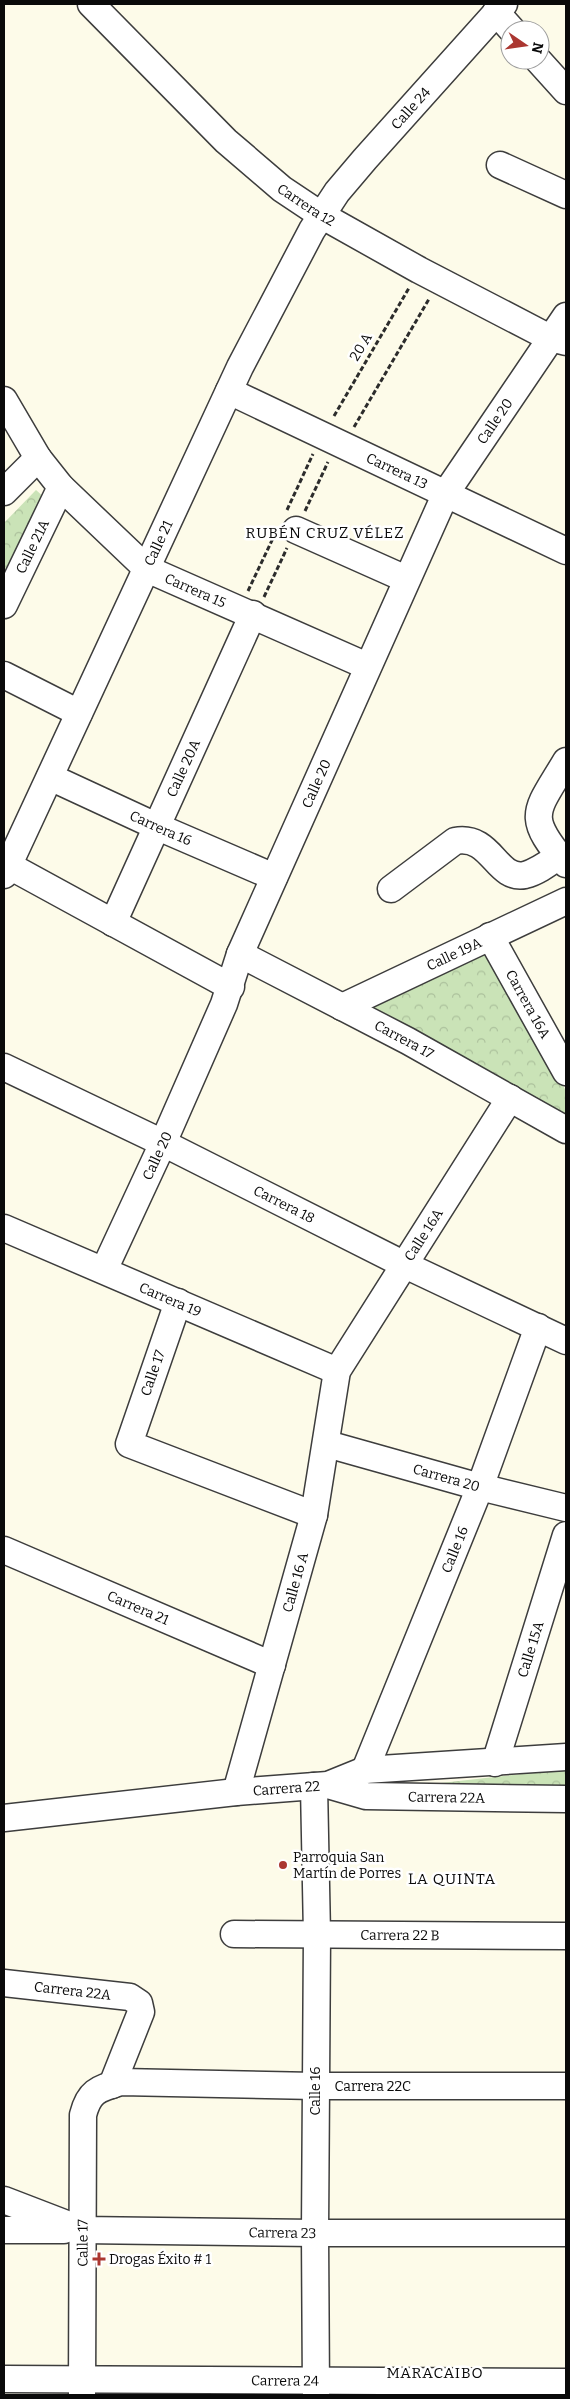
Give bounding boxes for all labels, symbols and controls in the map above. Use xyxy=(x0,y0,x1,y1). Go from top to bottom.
north arrow xyxy=(500,20,550,70)
text: N xyxy=(528,41,547,55)
street label: Calle 24 xyxy=(387,84,434,133)
street label: Carrera 12 xyxy=(274,180,338,230)
street label: 20 A xyxy=(346,330,376,364)
street label: Calle 20 xyxy=(473,395,516,447)
street label: Carrera 13 xyxy=(364,449,430,493)
street label: Calle 21A xyxy=(12,516,53,576)
street label: Calle 21 xyxy=(140,517,176,569)
district label: RUBÉN CRUZ VÉLEZ xyxy=(246,524,404,542)
street label: Carrera 15 xyxy=(162,569,229,611)
street label: Calle 20A xyxy=(163,737,204,800)
street label: Calle 20 xyxy=(298,757,334,811)
street label: Carrera 16 xyxy=(127,807,194,849)
street label: Calle 19A xyxy=(424,934,484,974)
street label: Carrera 16A xyxy=(502,967,554,1041)
street label: Carrera 17 xyxy=(372,1017,437,1062)
street label: Calle 20 xyxy=(139,1129,176,1183)
street label: Carrera 18 xyxy=(251,1182,318,1227)
street label: Calle 16A xyxy=(400,1205,446,1264)
street label: Carrera 19 xyxy=(137,1279,204,1320)
street label: Calle 17 xyxy=(137,1348,169,1398)
street label: Carrera 20 xyxy=(411,1460,482,1495)
street label: Calle 16 xyxy=(438,1524,472,1575)
street label: Calle 16 A xyxy=(279,1550,312,1614)
street label: Carrera 21 xyxy=(105,1587,172,1628)
street label: Calle 15A xyxy=(514,1619,547,1680)
street label: Carrera 22 xyxy=(252,1777,321,1799)
street label: Carrera 22A xyxy=(408,1788,485,1806)
place label: Parroquia San Martín de Porres xyxy=(293,1849,401,1882)
marker: Parroquia San Martín de Porres xyxy=(277,1859,289,1871)
district label: LA QUINTA xyxy=(408,1870,496,1888)
street label: Carrera 22 B xyxy=(360,1926,440,1944)
street label: Carrera 22A xyxy=(33,1978,112,2003)
street label: Calle 16 xyxy=(307,2067,324,2115)
street label: Carrera 22C xyxy=(335,2078,411,2095)
street label: Calle 17 xyxy=(74,2219,91,2267)
street label: Carrera 23 xyxy=(248,2224,316,2242)
place label: Drogas Éxito # 1 xyxy=(109,2250,211,2268)
marker: Drogas Éxito # 1 xyxy=(93,2253,105,2265)
district label: MARACAIBO xyxy=(386,2364,484,2382)
street label: Carrera 24 xyxy=(251,2372,319,2389)

